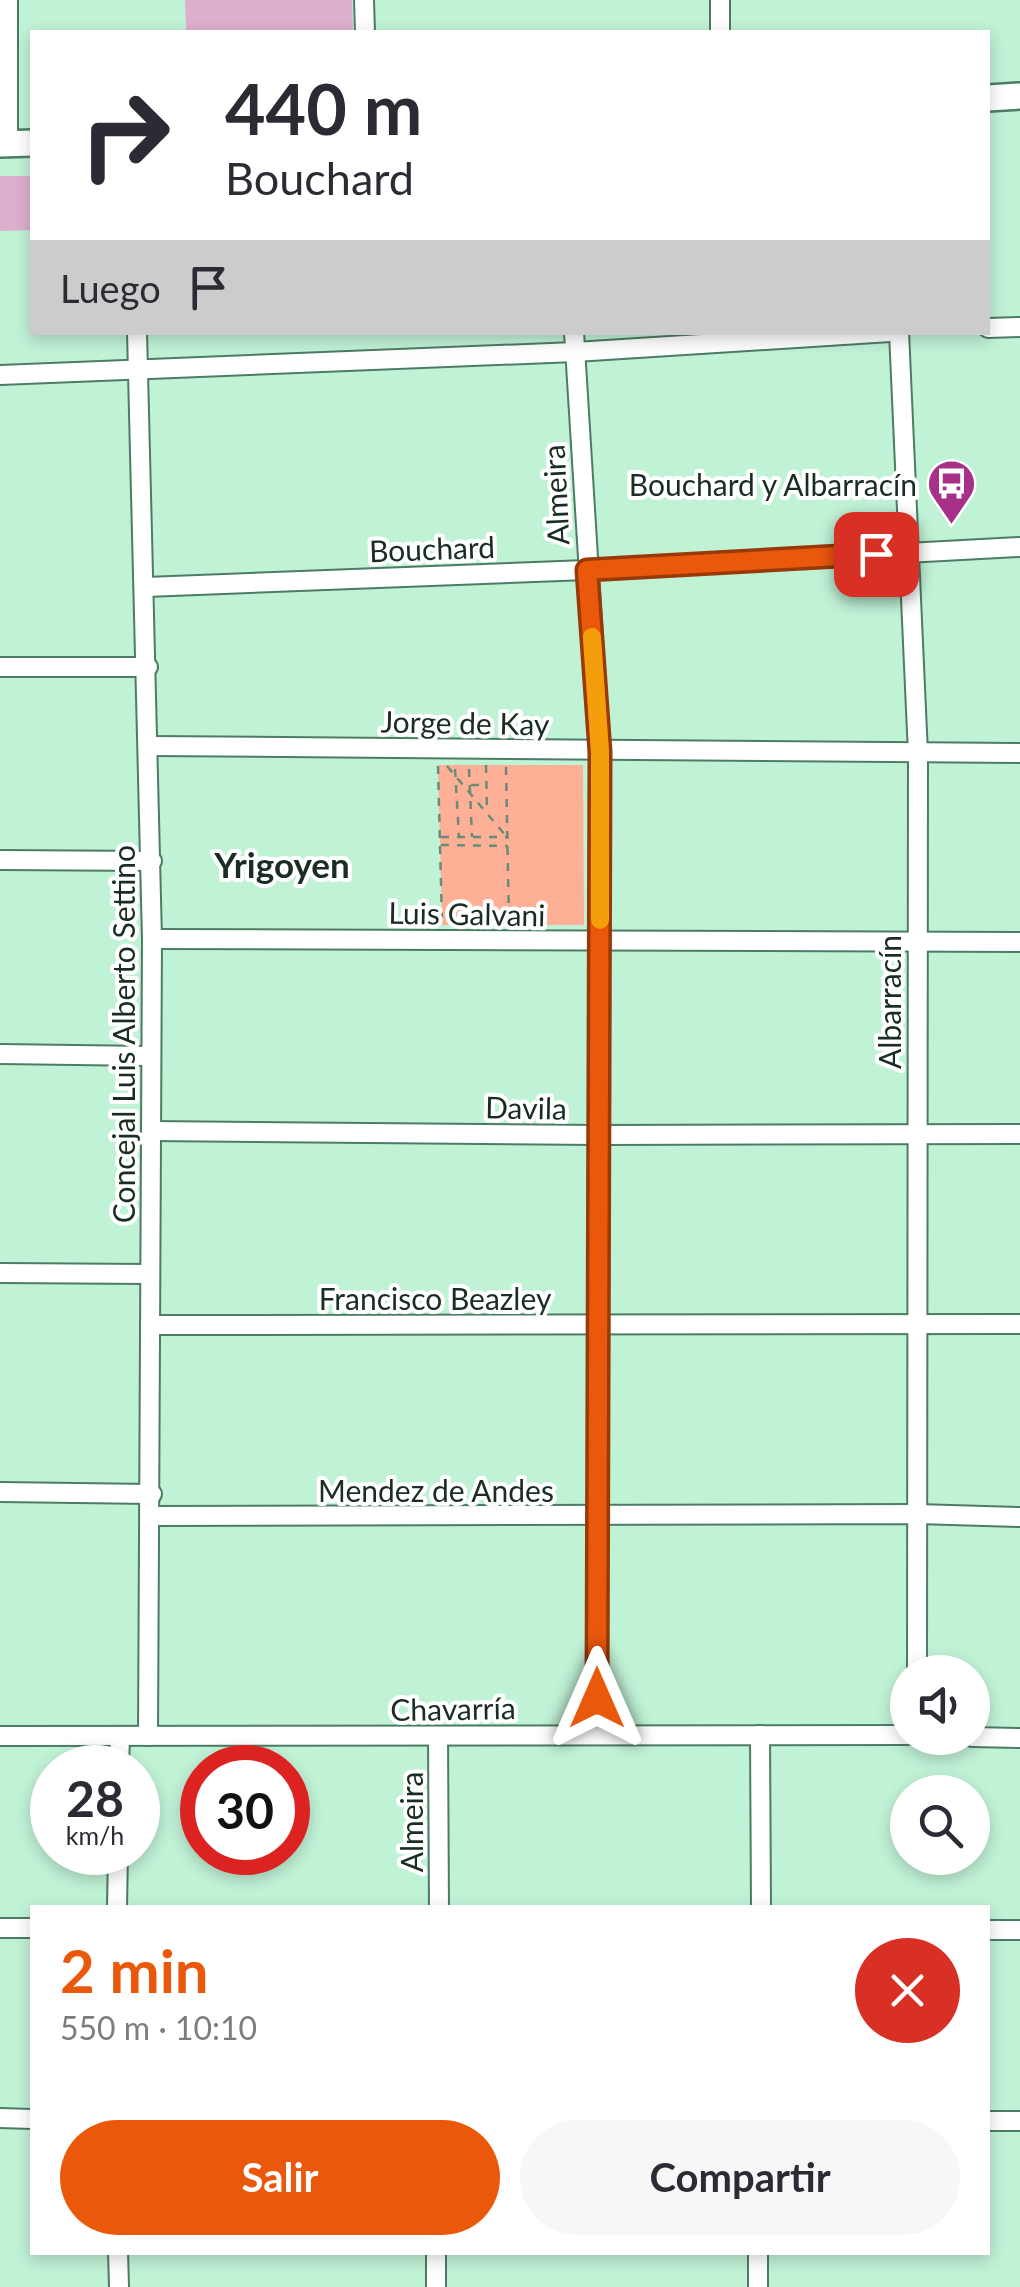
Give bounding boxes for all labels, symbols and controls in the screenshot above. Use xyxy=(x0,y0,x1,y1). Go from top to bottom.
text: 440 m xyxy=(225,66,422,150)
icon: right xyxy=(60,70,190,200)
text: Bouchard xyxy=(225,151,414,205)
icon: arrive xyxy=(181,260,236,315)
text: Luego xyxy=(60,265,161,311)
street label: Almeira xyxy=(534,444,576,546)
bus stop icon: Bouchard y Albarracín xyxy=(926,458,978,526)
place label: Bouchard y Albarracín xyxy=(629,466,917,502)
pin xyxy=(834,512,919,597)
icon: arrive xyxy=(849,527,904,582)
street label: Bouchard xyxy=(368,528,496,568)
street label: Jorge de Kay xyxy=(380,703,550,741)
district label: Yrigoyen xyxy=(213,843,350,885)
street label: Concejal Luis Alberto Settino xyxy=(105,845,141,1223)
street label: Luis Galvani xyxy=(388,894,546,932)
street label: Albarracín xyxy=(871,935,907,1069)
street label: Davila xyxy=(485,1088,567,1126)
street label: Francisco Beazley xyxy=(319,1280,552,1316)
street label: Mendez de Andes xyxy=(318,1472,554,1508)
position arrow xyxy=(545,1646,649,1750)
map controls xyxy=(890,1655,990,1875)
button: sound xyxy=(890,1655,990,1755)
street label: Chavarría xyxy=(390,1689,516,1727)
speed limit sign: 30 xyxy=(180,1745,310,1875)
text: 28 xyxy=(66,1768,124,1828)
street label: Almeira xyxy=(393,1772,429,1872)
button: search xyxy=(890,1775,990,1875)
text: km/h xyxy=(66,1820,124,1850)
text: 2 min xyxy=(60,1934,209,2006)
button: close xyxy=(855,1938,960,2043)
text: 550 m · 10:10 xyxy=(60,2008,257,2047)
button: Salir xyxy=(60,2120,500,2235)
button: Compartir xyxy=(520,2120,960,2235)

